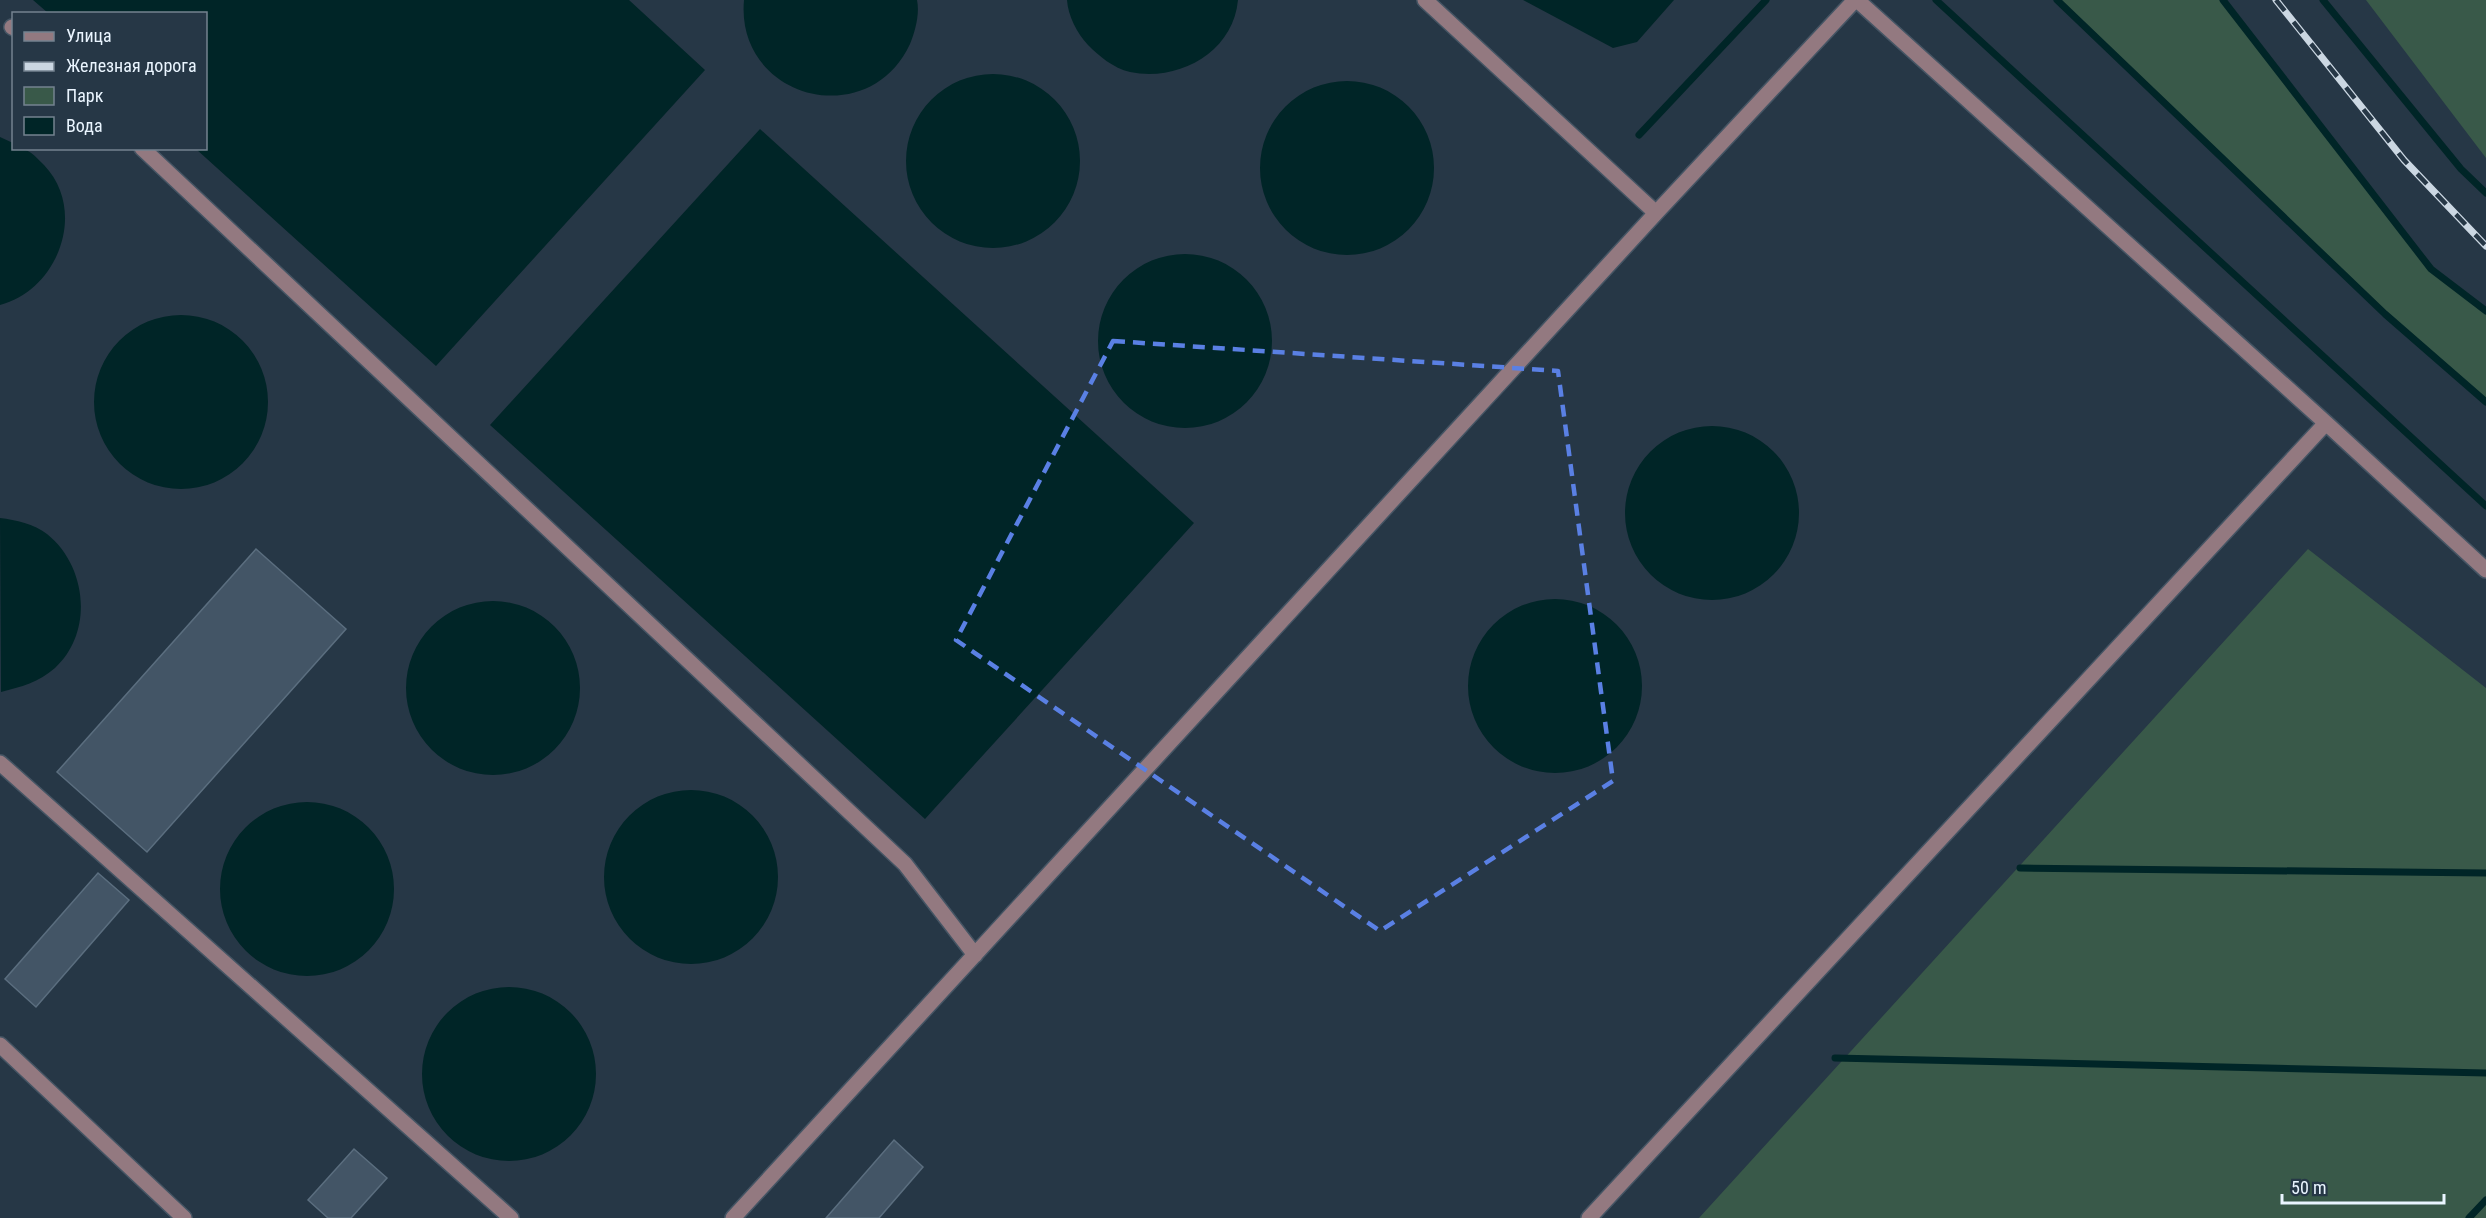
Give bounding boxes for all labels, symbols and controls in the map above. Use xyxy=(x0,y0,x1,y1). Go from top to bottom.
legend xyxy=(12,12,207,150)
text: Улица xyxy=(66,25,112,46)
text: Железная дорога xyxy=(66,55,197,76)
text: Парк xyxy=(66,85,104,106)
text: Вода xyxy=(66,115,103,136)
scale bar xyxy=(2282,1167,2444,1205)
text: 50 m xyxy=(2291,1177,2326,1198)

